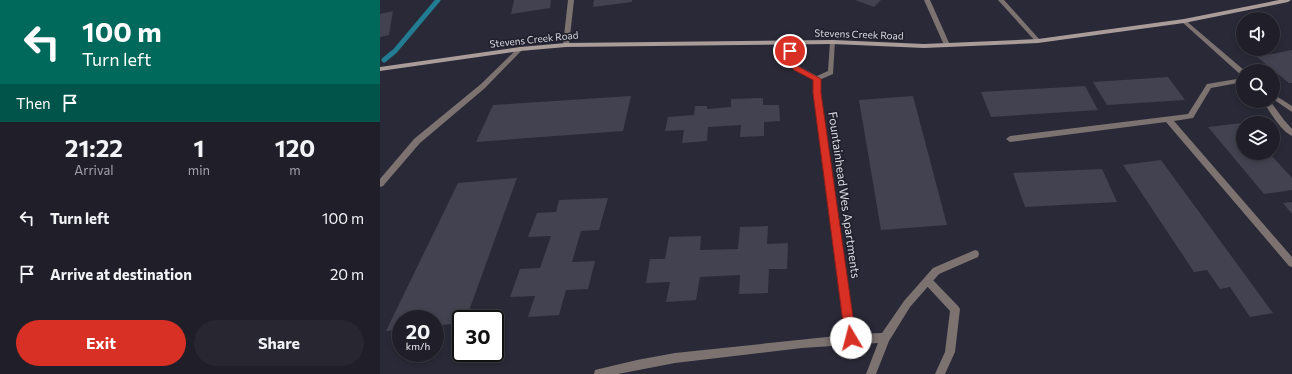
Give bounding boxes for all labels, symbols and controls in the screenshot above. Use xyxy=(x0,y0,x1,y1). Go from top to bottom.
map controls xyxy=(1236,12,1280,160)
button: sound xyxy=(1236,12,1280,56)
text: 100 m xyxy=(82,14,162,48)
icon: left xyxy=(16,16,68,68)
street label: Stevens Creek Road xyxy=(814,26,904,42)
street label: Stevens Creek Road xyxy=(489,28,579,50)
pin xyxy=(773,34,807,68)
icon: arrive xyxy=(779,40,801,62)
text: Turn left xyxy=(82,48,151,70)
button: search xyxy=(1236,64,1280,108)
icon: arrive xyxy=(59,92,81,114)
text: Then xyxy=(16,94,51,112)
street label: Fountainhead Wes Apartments xyxy=(826,111,864,279)
button: layers xyxy=(1236,116,1280,160)
text: 21:22 xyxy=(65,133,123,162)
text: 1 xyxy=(193,133,204,162)
text: 120 xyxy=(275,133,315,162)
text: Arrival xyxy=(74,162,114,178)
text: min xyxy=(188,162,210,178)
text: m xyxy=(289,162,301,178)
icon: left xyxy=(16,207,38,229)
text: Turn left xyxy=(50,209,109,227)
text: 100 m xyxy=(322,209,364,227)
icon: arrive xyxy=(16,263,38,285)
text: Arrive at destination xyxy=(50,265,192,283)
text: 20 m xyxy=(330,265,364,283)
speed limit sign: 30 xyxy=(452,310,504,362)
position arrow xyxy=(830,317,872,359)
text: 20 xyxy=(406,319,430,343)
button: Exit xyxy=(16,320,186,366)
button: Share xyxy=(194,320,364,366)
text: km/h xyxy=(406,340,430,352)

